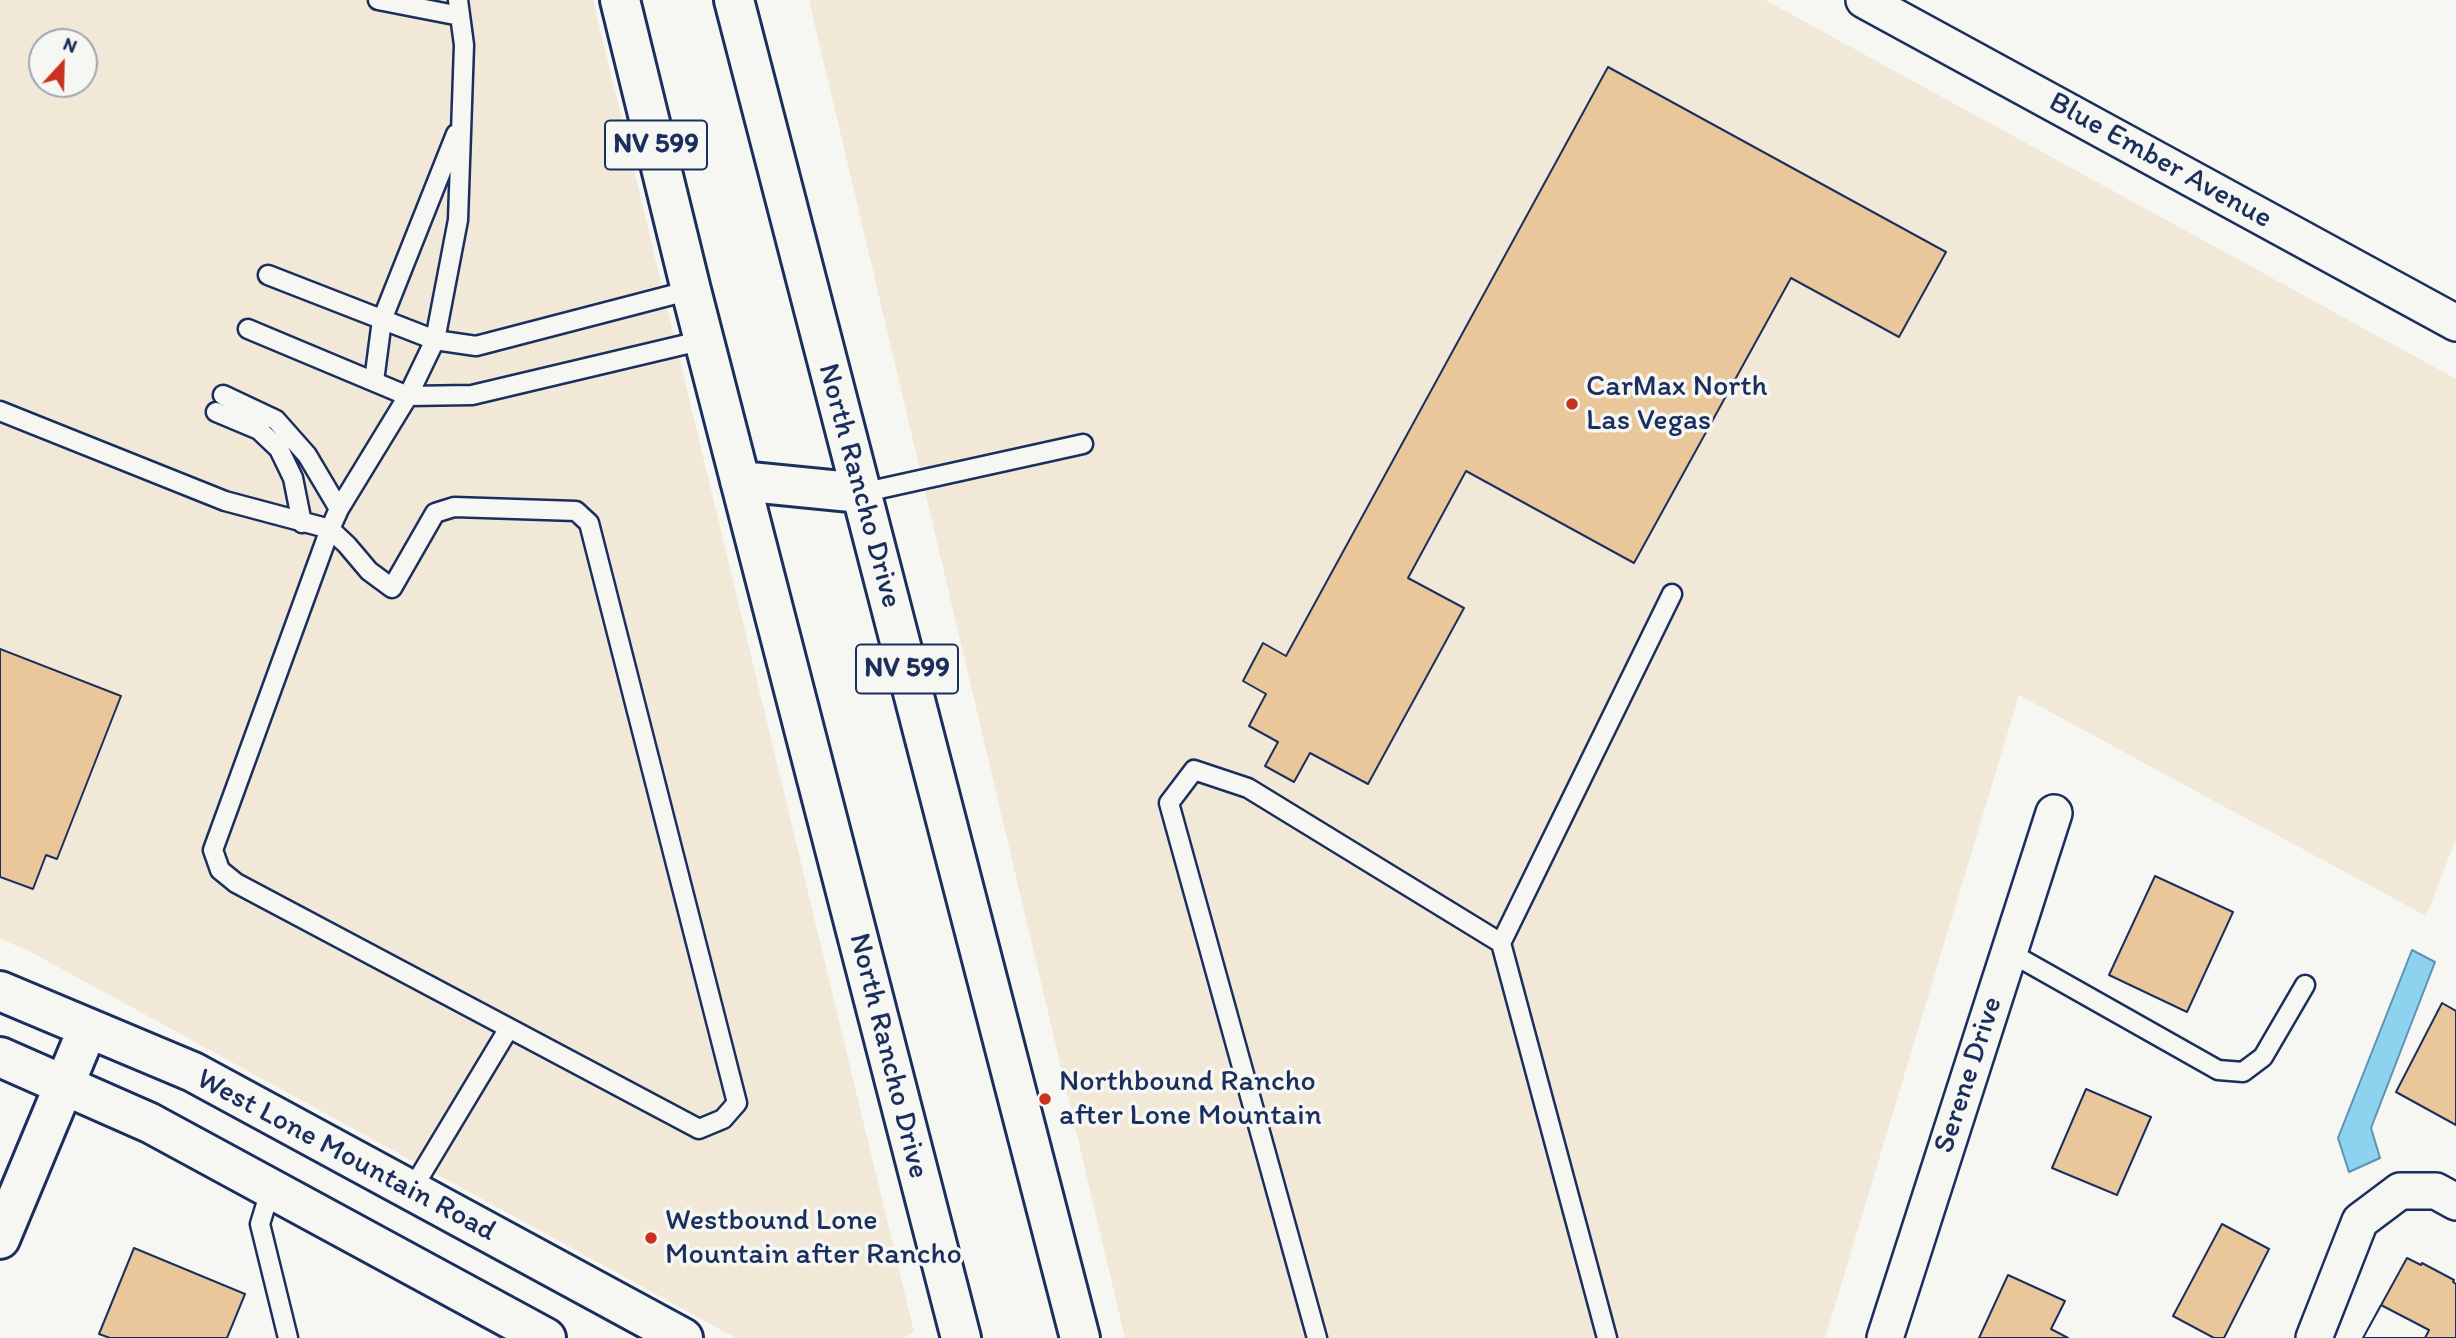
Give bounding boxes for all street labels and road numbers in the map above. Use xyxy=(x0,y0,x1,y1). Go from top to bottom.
street label: Blue Ember Avenue xyxy=(2042,85,2278,237)
road number: NV 599 xyxy=(605,120,707,170)
street label: North Rancho Drive xyxy=(809,360,909,612)
road number: NV 599 xyxy=(856,644,958,694)
street label: North Rancho Drive xyxy=(840,930,936,1182)
street label: Serene Drive xyxy=(1927,992,2011,1158)
street label: West Lone Mountain Road xyxy=(190,1062,502,1250)

